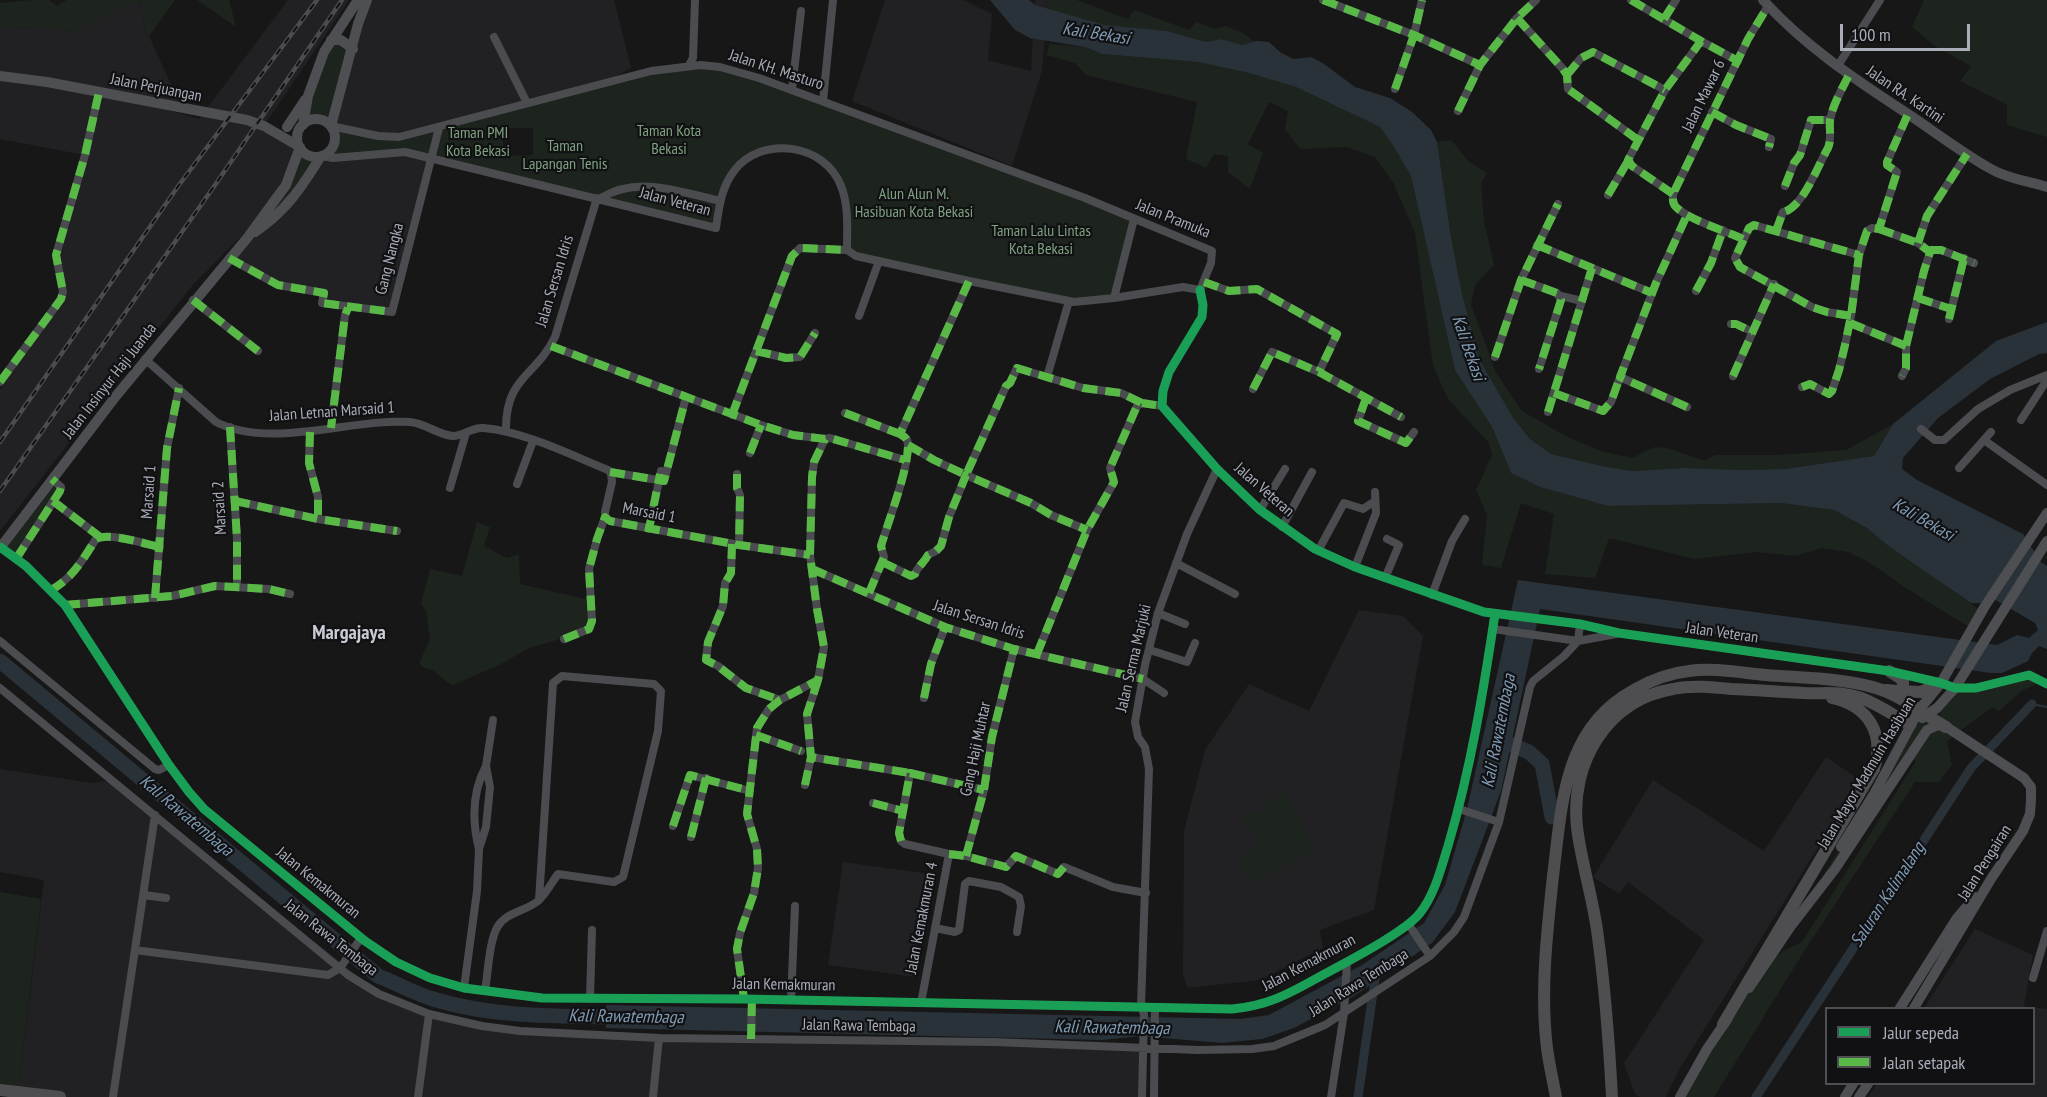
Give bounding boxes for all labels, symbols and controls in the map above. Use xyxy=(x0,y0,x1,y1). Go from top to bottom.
scale bar xyxy=(1843,12,1974,50)
water label: Kali Bekasi xyxy=(1061,18,1131,50)
text: 100 m xyxy=(1851,23,1891,46)
street label: Jalan KH. Masturo xyxy=(726,46,826,94)
street label: Jalan Mawar 6 xyxy=(1678,57,1730,135)
street label: Jalan RA. Kartini xyxy=(1863,62,1947,128)
street label: Jalan Perjuangan xyxy=(109,70,203,106)
park label: Taman Kota Bekasi xyxy=(637,121,701,159)
park label: Taman PMI Kota Bekasi xyxy=(446,123,510,161)
park label: Taman Lapangan Tenis xyxy=(523,136,607,174)
street label: Jalan Veteran xyxy=(637,183,713,221)
park label: Alun Alun M. Hasibuan Kota Bekasi xyxy=(855,184,973,222)
street label: Jalan Pramuka xyxy=(1133,195,1213,243)
street label: Gang Nangka xyxy=(372,221,408,297)
park label: Taman Lalu Lintas Kota Bekasi xyxy=(991,221,1091,259)
street label: Jalan Sersan Idris xyxy=(532,233,578,329)
water label: Kali Bekasi xyxy=(1447,312,1489,384)
street label: Jalan Insinyur Haji Juanda xyxy=(59,320,161,442)
street label: Jalan Letnan Marsaid 1 xyxy=(269,398,395,426)
street label: Jalan Veteran xyxy=(1230,459,1298,521)
street label: Marsaid 1 xyxy=(138,465,160,519)
street label: Marsaid 2 xyxy=(209,481,231,535)
water label: Kali Bekasi xyxy=(1888,494,1958,546)
street label: Marsaid 1 xyxy=(621,498,677,528)
street label: Jalan Sersan Idris xyxy=(931,596,1027,644)
street label: Jalan Serma Marjuki xyxy=(1112,602,1156,714)
street label: Jalan Veteran xyxy=(1685,618,1759,648)
district label: Margajaya xyxy=(312,621,386,645)
water label: Kali Rawatembaga xyxy=(1477,672,1521,790)
street label: Jalan Mayor Madmuin Hasibuan xyxy=(1814,693,1920,853)
street label: Gang Haji Muhtar xyxy=(957,700,995,798)
water label: Kali Rawatembaga xyxy=(135,771,237,861)
street label: Jalan Pengairan xyxy=(1954,822,2016,904)
water label: Saluran Kalimalang xyxy=(1846,839,1930,951)
street label: Jalan Kemakmuran xyxy=(272,843,364,923)
street label: Jalan Kemakmuran 4 xyxy=(902,860,942,976)
street label: Jalan Rawa Tembaga xyxy=(280,896,382,980)
street label: Jalan Kemakmuran xyxy=(1259,930,1359,996)
street label: Jalan Rawa Tembaga xyxy=(1306,945,1412,1021)
street label: Jalan Kemakmuran xyxy=(732,975,836,995)
water label: Kali Rawatembaga xyxy=(568,1005,684,1029)
legend xyxy=(1825,1007,2035,1085)
street label: Jalan Rawa Tembaga xyxy=(802,1015,916,1037)
water label: Kali Rawatembaga xyxy=(1054,1016,1170,1040)
text: Jalur sepeda xyxy=(1883,1021,1959,1044)
text: Jalan setapak xyxy=(1883,1051,1965,1074)

